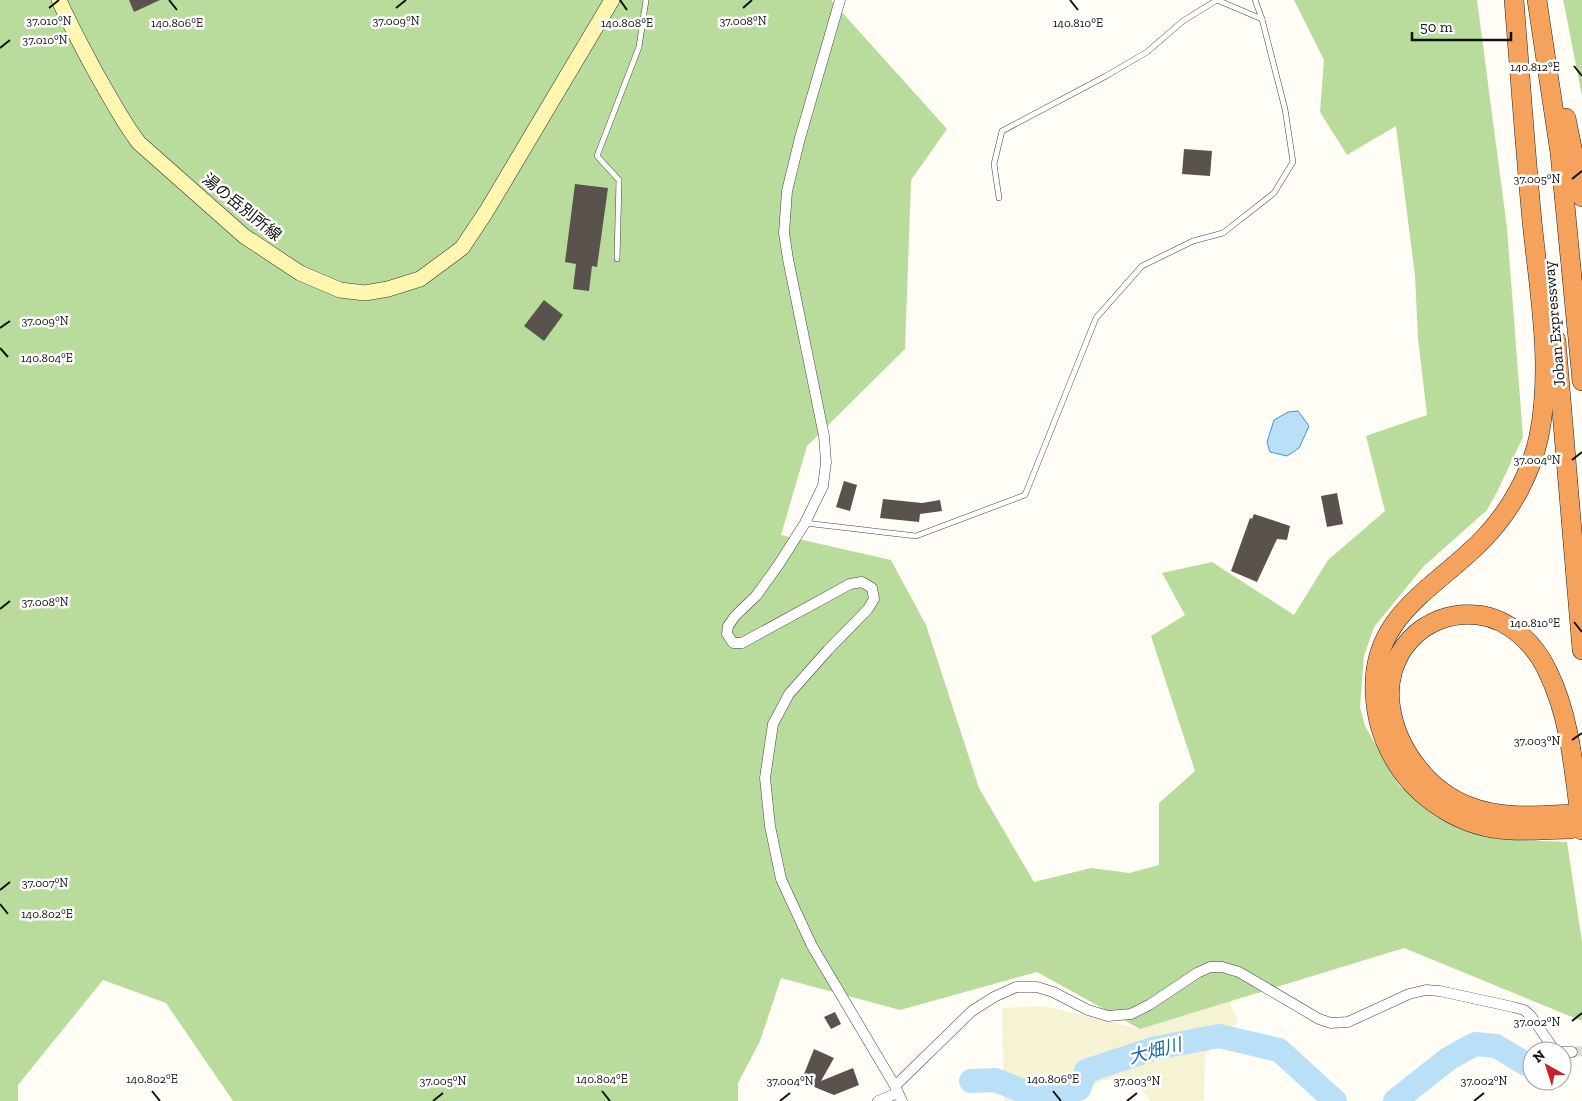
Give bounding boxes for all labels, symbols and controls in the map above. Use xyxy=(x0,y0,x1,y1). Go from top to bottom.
scale bar xyxy=(1412,10,1511,42)
text: 37.010°N xyxy=(26,14,72,28)
text: 37.009°N xyxy=(372,14,420,28)
text: 37.008°N xyxy=(719,14,767,28)
text: 140.806°E xyxy=(151,16,203,30)
text: 140.808°E xyxy=(601,16,653,30)
text: 140.810°E xyxy=(1053,16,1103,30)
text: 50 m xyxy=(1420,18,1453,36)
text: 37.010°N xyxy=(22,33,68,47)
text: 140.812°E xyxy=(1510,60,1560,74)
street label: 湯の岳別所線 xyxy=(199,169,285,245)
text: 37.005°N xyxy=(1514,172,1561,186)
street label: Joban Expressway xyxy=(1539,259,1569,388)
text: 37.009°N xyxy=(21,314,69,328)
text: 140.804°E xyxy=(21,351,73,365)
text: 37.004°N xyxy=(1514,453,1561,467)
text: 37.008°N xyxy=(21,595,69,609)
text: 140.810°E xyxy=(1510,616,1560,630)
text: 37.003°N xyxy=(1514,734,1560,748)
text: 37.007°N xyxy=(22,876,68,890)
text: 140.802°E xyxy=(21,907,73,921)
text: 37.002°N xyxy=(1514,1015,1561,1029)
water label: 大畑川 xyxy=(1126,1033,1186,1069)
north arrow xyxy=(1522,1041,1572,1091)
text: N xyxy=(1530,1046,1549,1066)
text: 140.802°E xyxy=(126,1072,178,1086)
text: 140.804°E xyxy=(576,1072,628,1086)
text: 140.806°E xyxy=(1027,1072,1079,1086)
text: 37.005°N xyxy=(420,1074,467,1088)
text: 37.004°N xyxy=(767,1074,814,1088)
text: 37.003°N xyxy=(1114,1074,1160,1088)
text: 37.002°N xyxy=(1461,1074,1508,1088)

